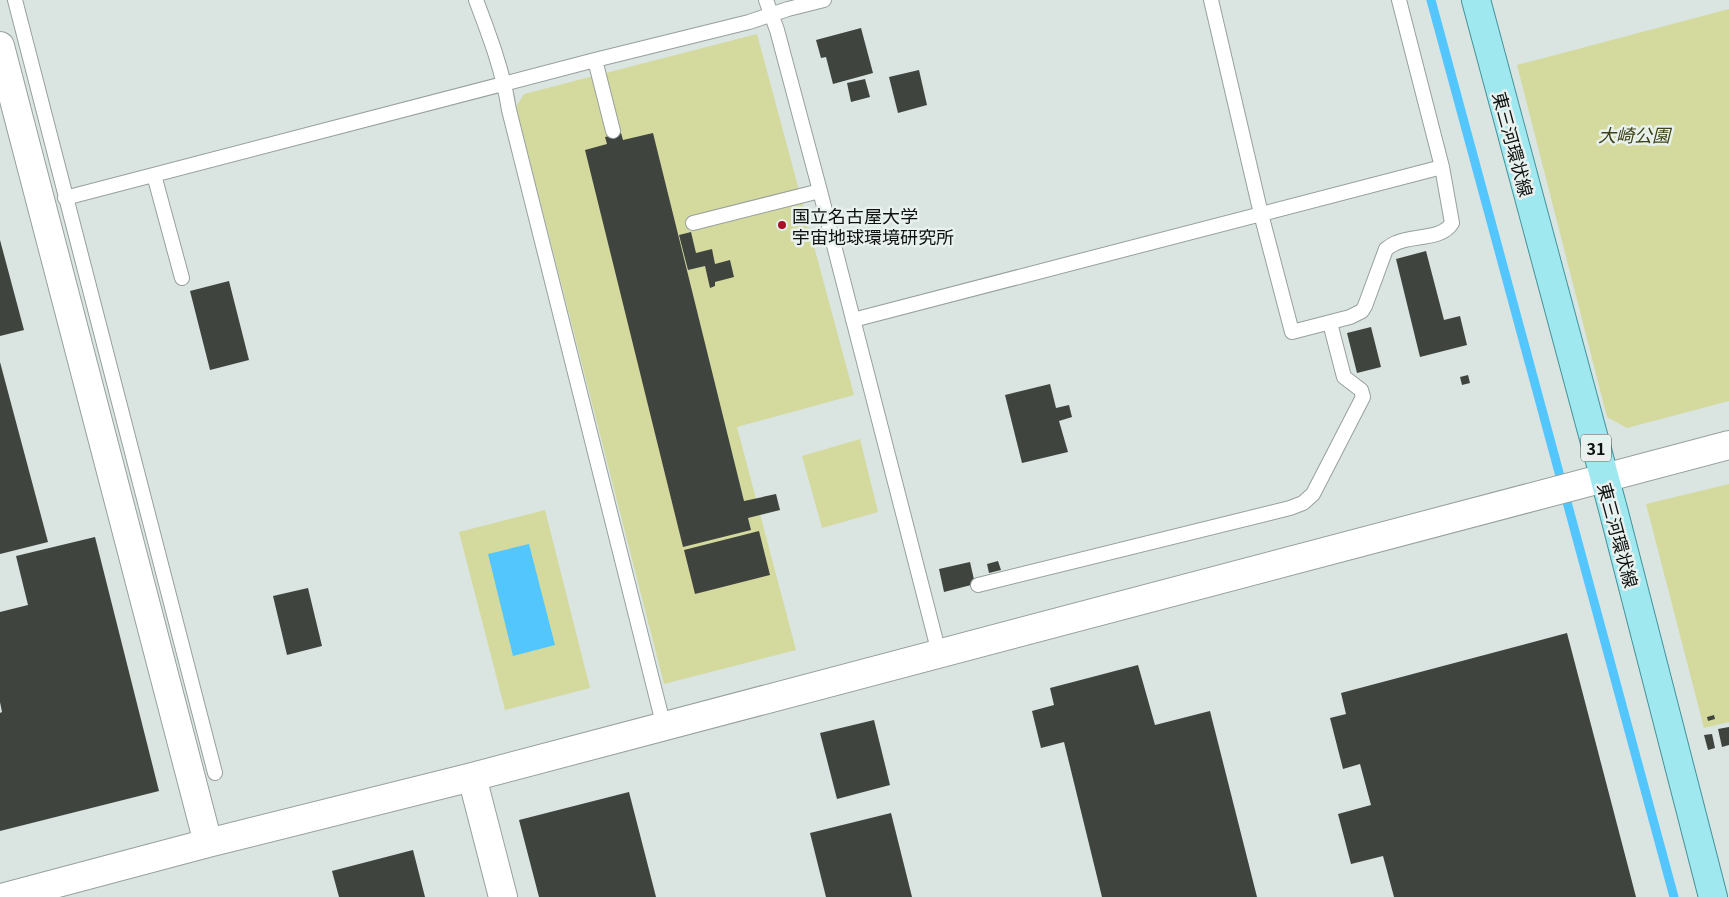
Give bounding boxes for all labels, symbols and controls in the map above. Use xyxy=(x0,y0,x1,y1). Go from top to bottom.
street label: 東三河環状線 xyxy=(1487,88,1541,200)
park label: 大崎公園 xyxy=(1598,121,1673,147)
place label: 国立名古屋大学 宇宙地球環境研究所 xyxy=(792,202,954,249)
marker: 国立名古屋大学 宇宙地球環境研究所 xyxy=(776,219,788,231)
road number: 31 xyxy=(1581,434,1611,462)
street label: 東三河環状線 xyxy=(1592,479,1646,591)

